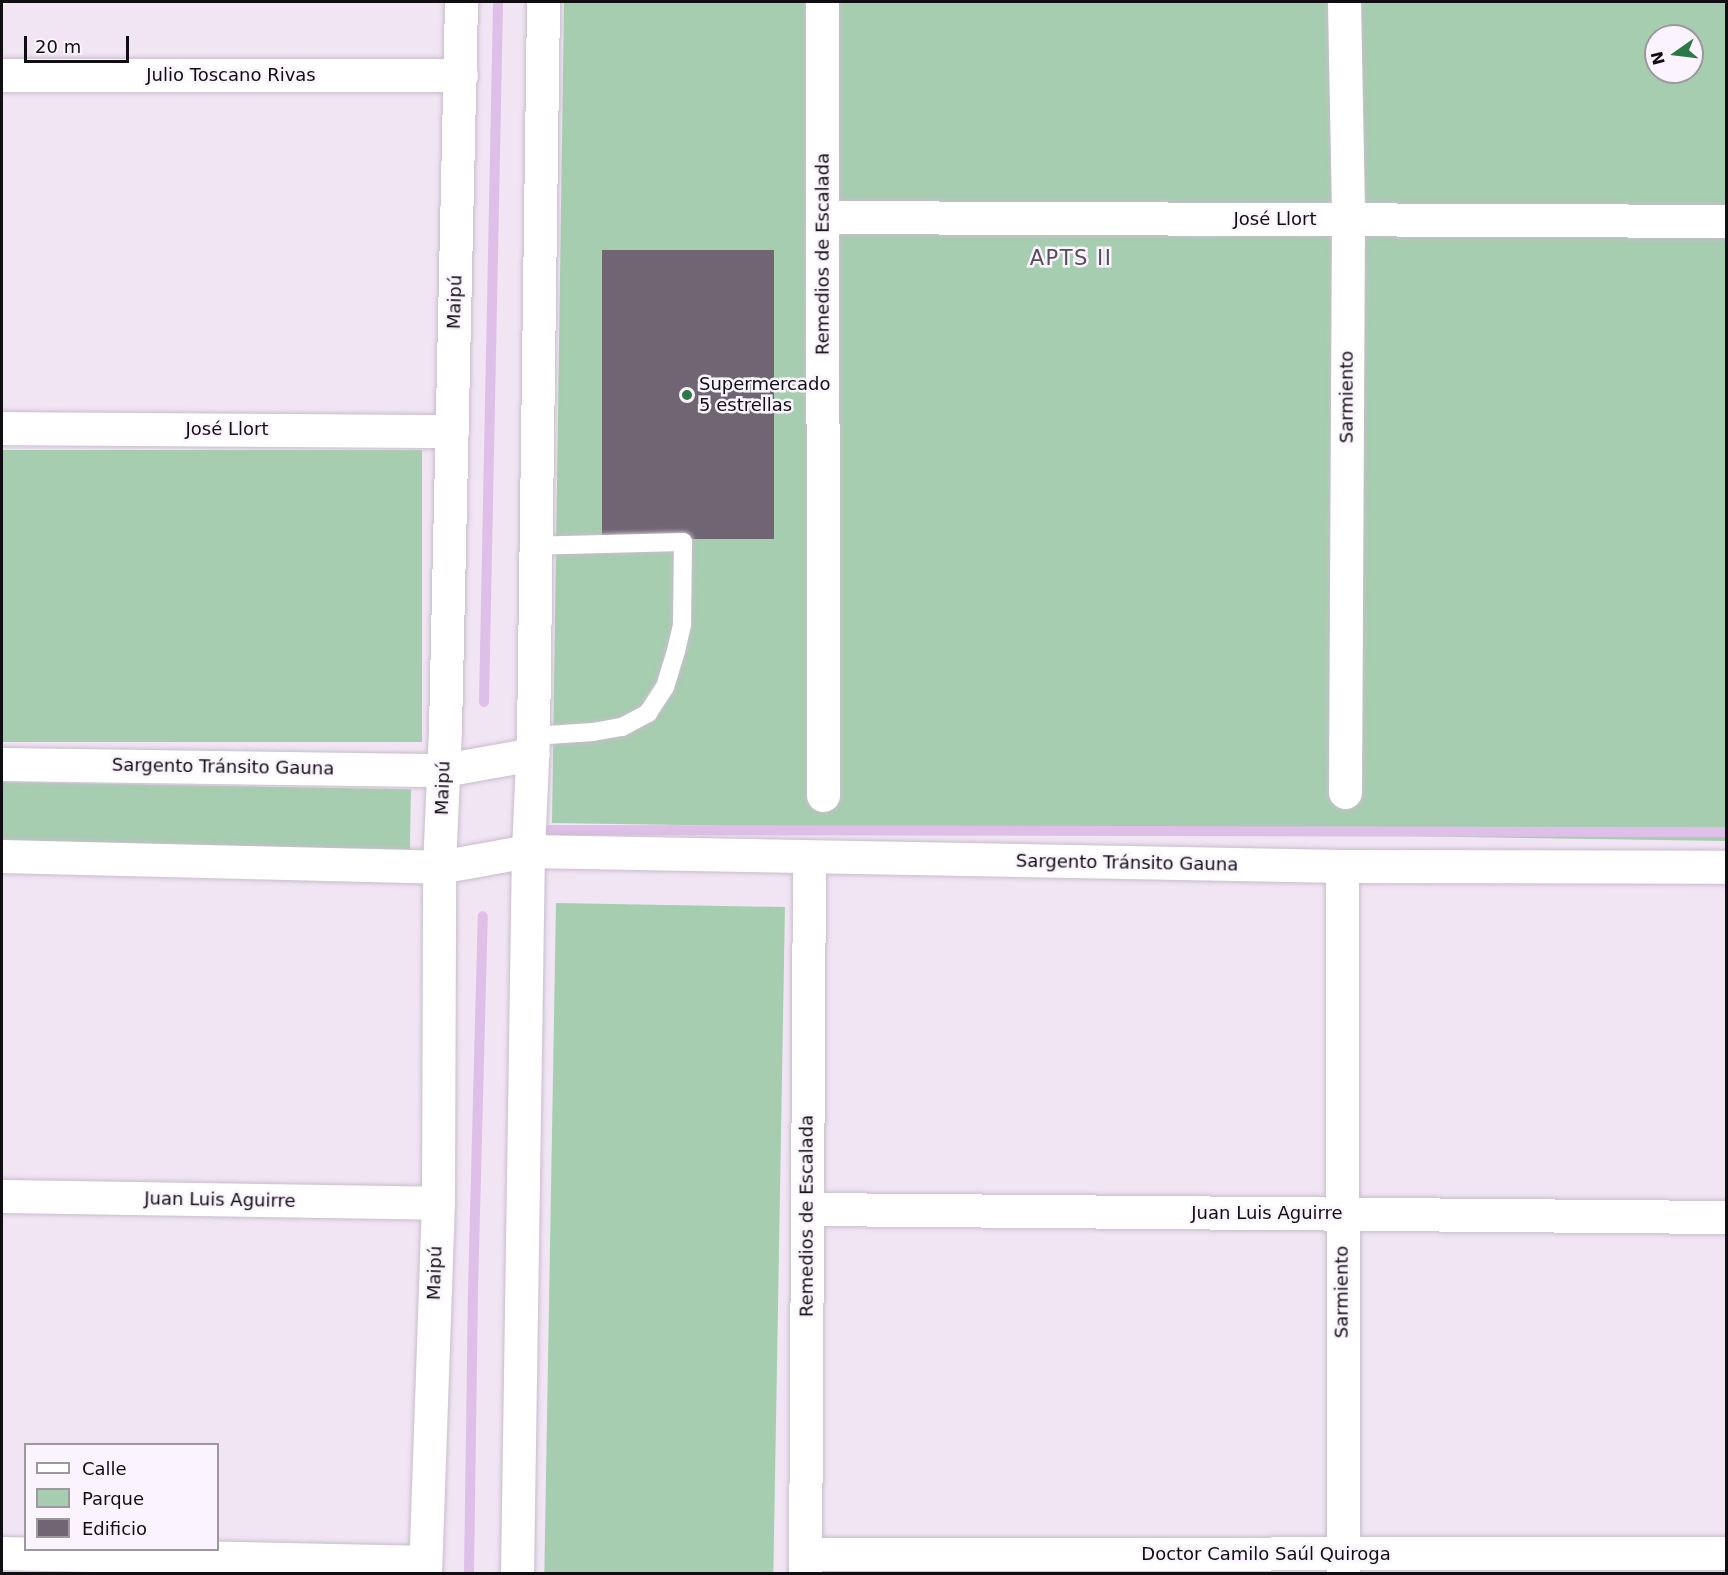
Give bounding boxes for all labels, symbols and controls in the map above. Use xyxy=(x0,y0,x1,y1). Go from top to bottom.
scale bar xyxy=(27,24,132,62)
north arrow xyxy=(1644,24,1704,84)
text: 20 m xyxy=(35,36,81,57)
text: N xyxy=(1647,49,1669,67)
street label: Julio Toscano Rivas xyxy=(146,64,316,86)
street label: Remedios de Escalada xyxy=(812,153,834,355)
street label: José Llort xyxy=(1234,208,1316,230)
district label: APTS II xyxy=(1030,245,1112,271)
street label: Maipú xyxy=(443,274,467,330)
street label: Sarmiento xyxy=(1336,351,1358,443)
place label: Supermercado 5 estrellas xyxy=(699,374,830,416)
marker: Supermercado 5 estrellas xyxy=(680,388,694,402)
street label: José Llort xyxy=(186,418,268,440)
street label: Sargento Tránsito Gauna xyxy=(112,754,334,780)
street label: Maipú xyxy=(431,760,455,816)
street label: Sargento Tránsito Gauna xyxy=(1016,850,1238,876)
street label: Remedios de Escalada xyxy=(796,1115,818,1317)
street label: Juan Luis Aguirre xyxy=(144,1188,296,1212)
street label: Juan Luis Aguirre xyxy=(1191,1202,1343,1224)
street label: Maipú xyxy=(423,1245,447,1301)
street label: Sarmiento xyxy=(1331,1246,1353,1338)
legend xyxy=(24,1443,219,1551)
text: Calle xyxy=(82,1458,127,1479)
text: Parque xyxy=(82,1488,144,1509)
text: Edificio xyxy=(82,1518,147,1539)
street label: Doctor Camilo Saúl Quiroga xyxy=(1141,1543,1391,1565)

